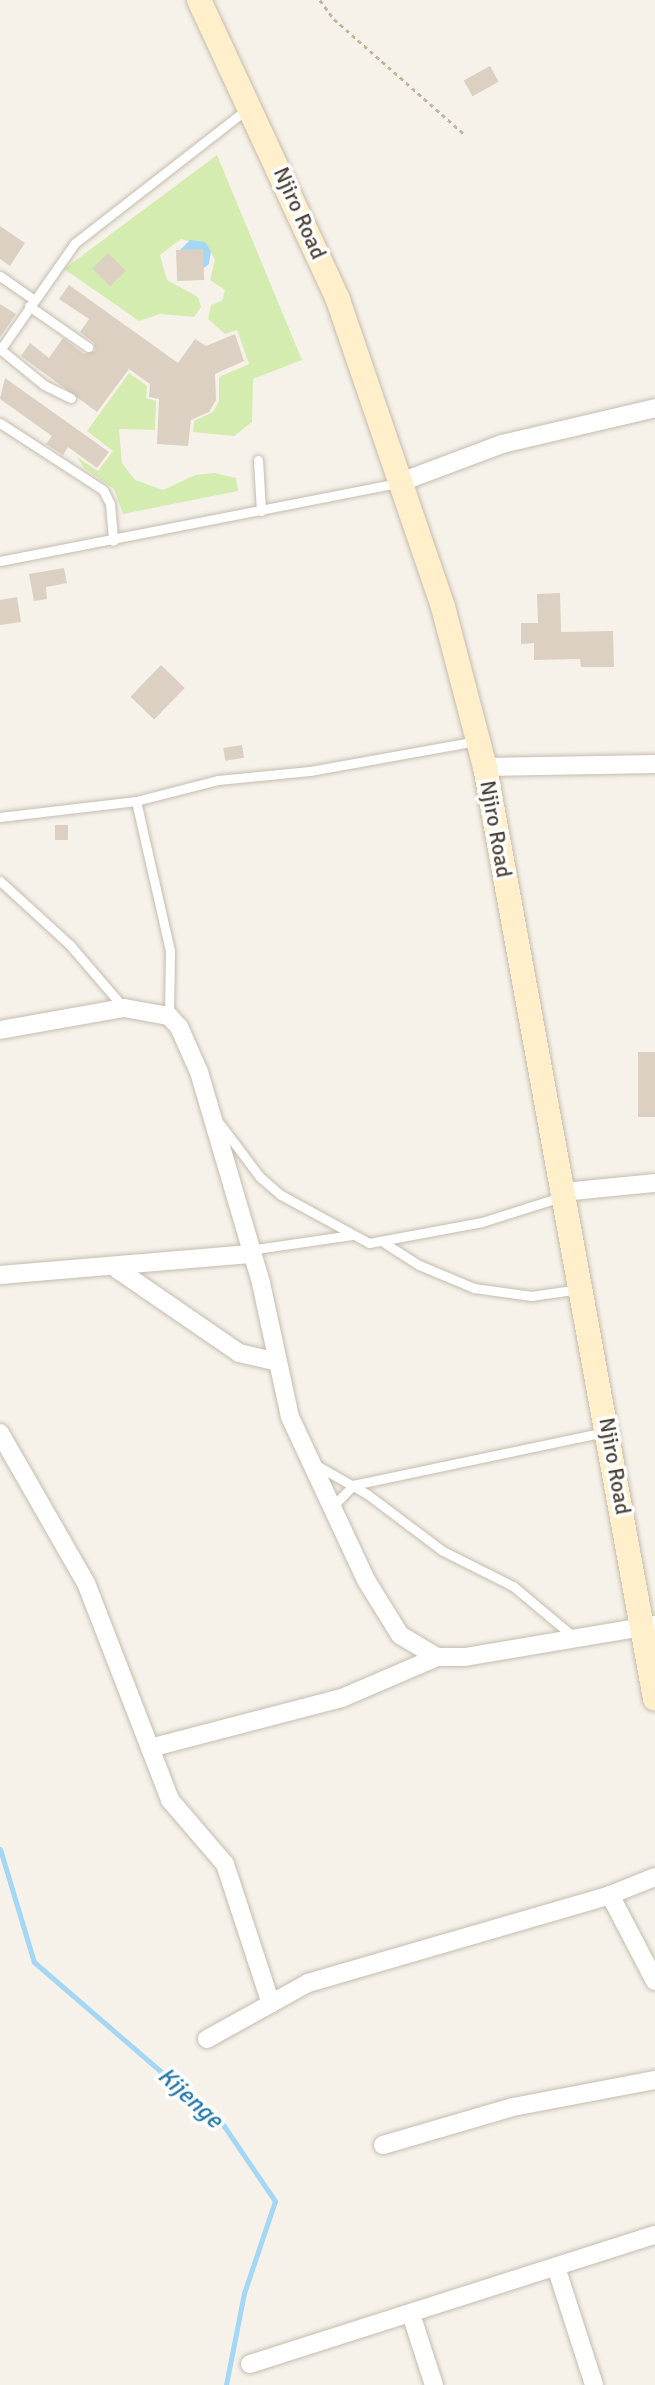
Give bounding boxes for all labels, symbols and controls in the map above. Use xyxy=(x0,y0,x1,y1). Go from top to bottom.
street label: Njiro Road xyxy=(268,163,332,263)
street label: Njiro Road xyxy=(474,778,518,880)
street label: Njiro Road xyxy=(593,1415,637,1517)
water label: Kijenge xyxy=(152,2061,228,2135)

